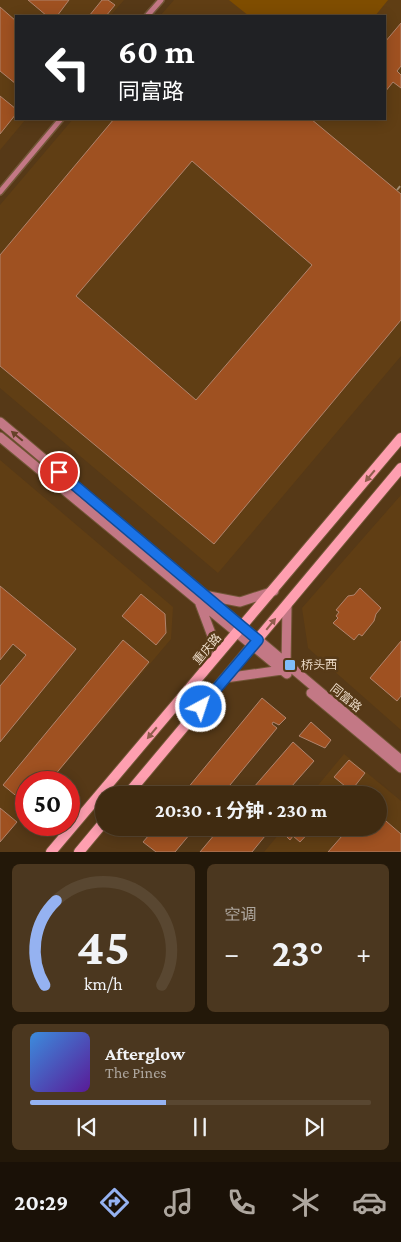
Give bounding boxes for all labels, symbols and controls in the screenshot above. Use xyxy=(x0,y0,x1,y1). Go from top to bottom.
text: 60 m xyxy=(118,32,195,71)
icon: left xyxy=(35,35,100,100)
text: 同富路 xyxy=(118,79,184,104)
one-way arrow xyxy=(11,431,24,442)
pin xyxy=(38,451,80,493)
icon: arrive xyxy=(45,458,73,486)
one-way arrow xyxy=(364,469,375,482)
one-way arrow xyxy=(266,618,277,631)
street label: 重庆路 xyxy=(190,631,224,667)
marker: 桥头西 xyxy=(283,658,297,672)
place label: 桥头西 xyxy=(301,658,337,672)
position arrow xyxy=(174,680,226,732)
street label: 同富路 xyxy=(328,681,364,715)
one-way arrow xyxy=(146,727,157,740)
speed limit sign: 50 xyxy=(15,771,80,836)
text: 20:30 · 1 分钟 · 230 m xyxy=(155,800,327,821)
text: 空调 xyxy=(225,906,257,923)
text: 45 xyxy=(77,917,130,975)
text: 23° xyxy=(272,932,324,974)
text: − xyxy=(225,938,239,969)
text: + xyxy=(356,938,371,969)
text: km/h xyxy=(84,974,123,994)
text: Afterglow xyxy=(105,1043,185,1064)
text: The Pines xyxy=(105,1064,166,1081)
icon: previous xyxy=(73,1113,101,1141)
icon: pause xyxy=(186,1113,214,1141)
icon: next xyxy=(300,1113,328,1141)
icon: directions xyxy=(97,1185,132,1220)
icon: music xyxy=(161,1185,196,1220)
icon: phone xyxy=(224,1185,259,1220)
icon: climate xyxy=(288,1185,323,1220)
icon: car xyxy=(352,1185,387,1220)
text: 20:29 xyxy=(14,1190,68,1215)

